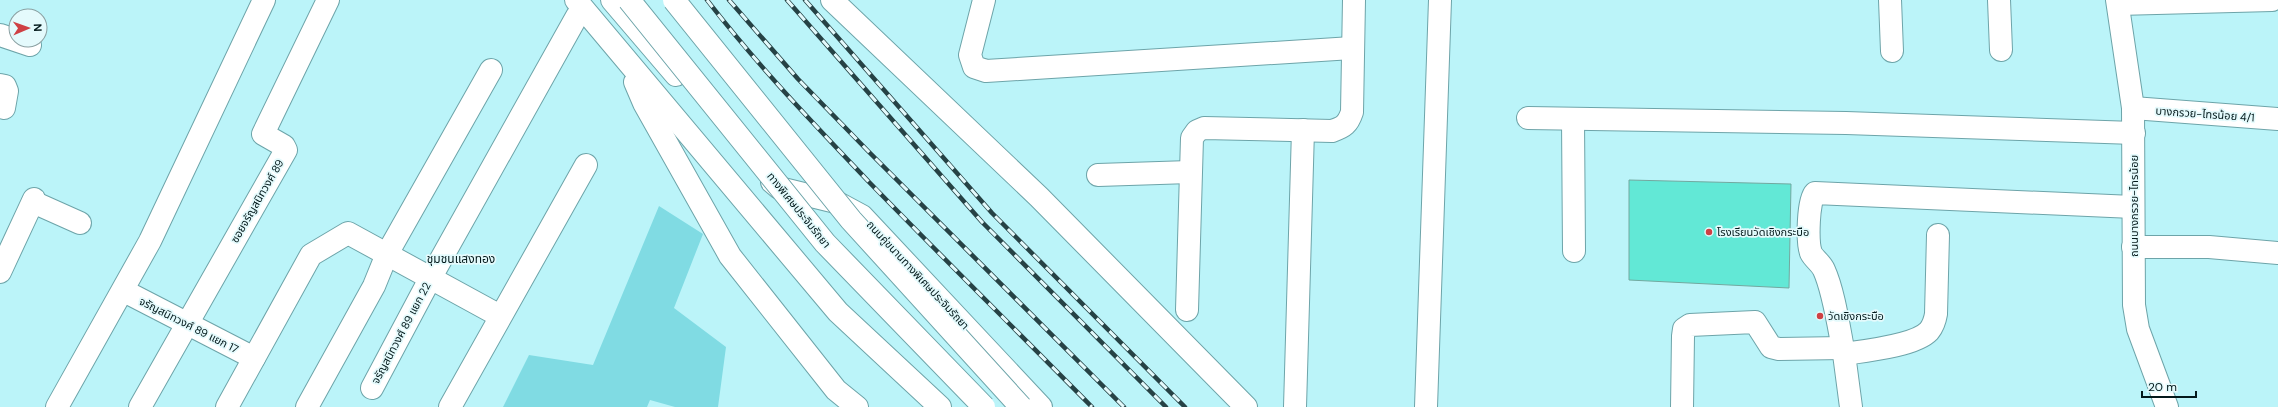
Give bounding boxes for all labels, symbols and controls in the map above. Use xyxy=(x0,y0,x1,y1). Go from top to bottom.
north arrow xyxy=(8,8,48,48)
text: N xyxy=(31,23,45,32)
street label: บางกรวย-ไทรน้อย 4/1 xyxy=(2155,104,2255,124)
street label: ถนนบางกรวย-ไทรน้อย xyxy=(2127,155,2141,257)
street label: ซอยจรัญสนิทวงศ์ 89 xyxy=(227,157,287,245)
street label: ทางพิเศษประจิมรัถยา xyxy=(764,169,834,251)
street label: ถนนคู่ขนานทางพิเศษประจิมรัถยา xyxy=(864,218,972,332)
place label: โรงเรียนวัดเชิงกระบือ xyxy=(1717,225,1809,239)
marker: โรงเรียนวัดเชิงกระบือ xyxy=(1704,227,1714,237)
district label: ชุมชนแสงทอง xyxy=(427,251,495,267)
street label: จรัญสนิทวงศ์ 89 แยก 22 xyxy=(368,280,434,386)
street label: จรัญสนิทวงศ์ 89 แยก 17 xyxy=(137,294,241,356)
place label: วัดเชิงกระบือ xyxy=(1828,309,1884,323)
marker: วัดเชิงกระบือ xyxy=(1815,311,1825,321)
scale bar xyxy=(2142,373,2196,399)
text: 20 m xyxy=(2148,379,2177,395)

